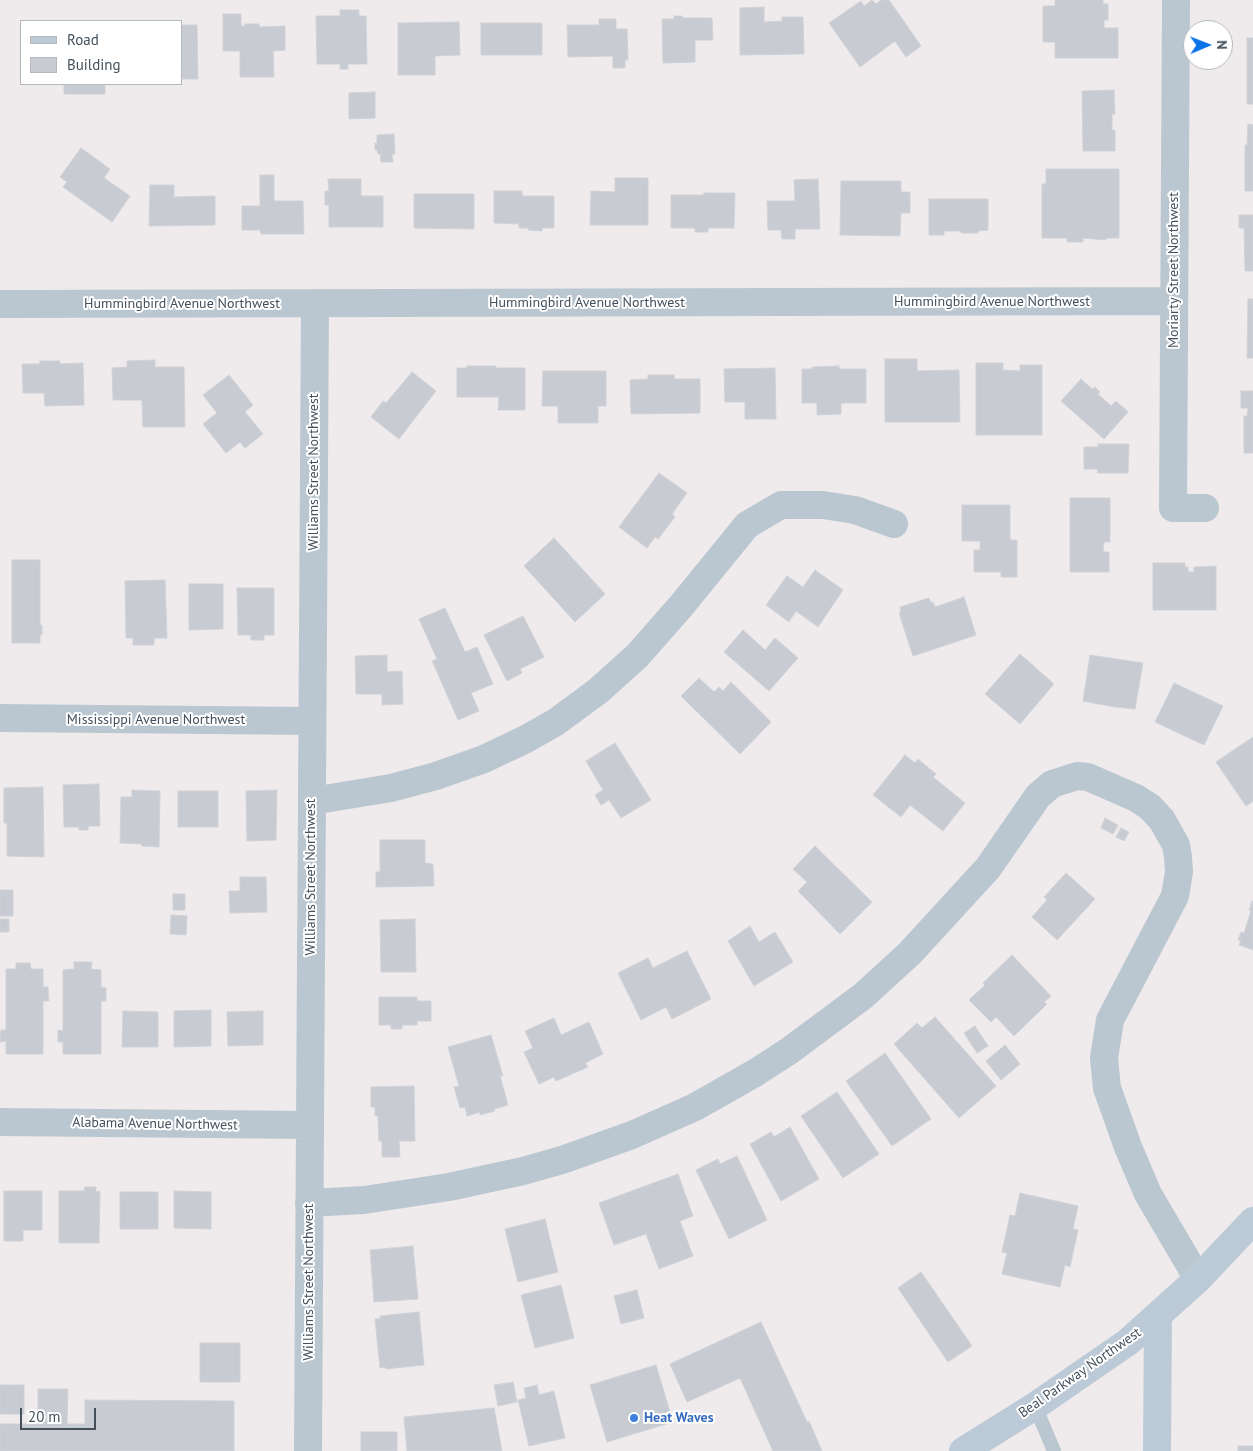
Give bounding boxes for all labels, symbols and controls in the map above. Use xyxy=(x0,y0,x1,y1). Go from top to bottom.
legend xyxy=(20,20,182,85)
north arrow xyxy=(1183,20,1233,70)
text: Road xyxy=(67,30,99,49)
text: N xyxy=(1213,40,1231,50)
text: Building xyxy=(67,55,121,74)
street label: Moriarty Street Northwest xyxy=(1166,192,1182,348)
street label: Hummingbird Avenue Northwest xyxy=(894,294,1090,310)
street label: Hummingbird Avenue Northwest xyxy=(489,295,685,311)
street label: Hummingbird Avenue Northwest xyxy=(84,296,280,312)
street label: Williams Street Northwest xyxy=(306,393,322,551)
street label: Mississippi Avenue Northwest xyxy=(67,712,245,728)
street label: Williams Street Northwest xyxy=(303,798,319,956)
street label: Alabama Avenue Northwest xyxy=(72,1114,238,1134)
street label: Williams Street Northwest xyxy=(301,1203,317,1361)
street label: Beal Parkway Northwest xyxy=(1016,1324,1144,1422)
scale bar xyxy=(22,1398,99,1430)
text: 20 m xyxy=(28,1407,61,1426)
place label: Heat Waves xyxy=(644,1410,714,1426)
marker: Heat Waves xyxy=(628,1412,640,1424)

